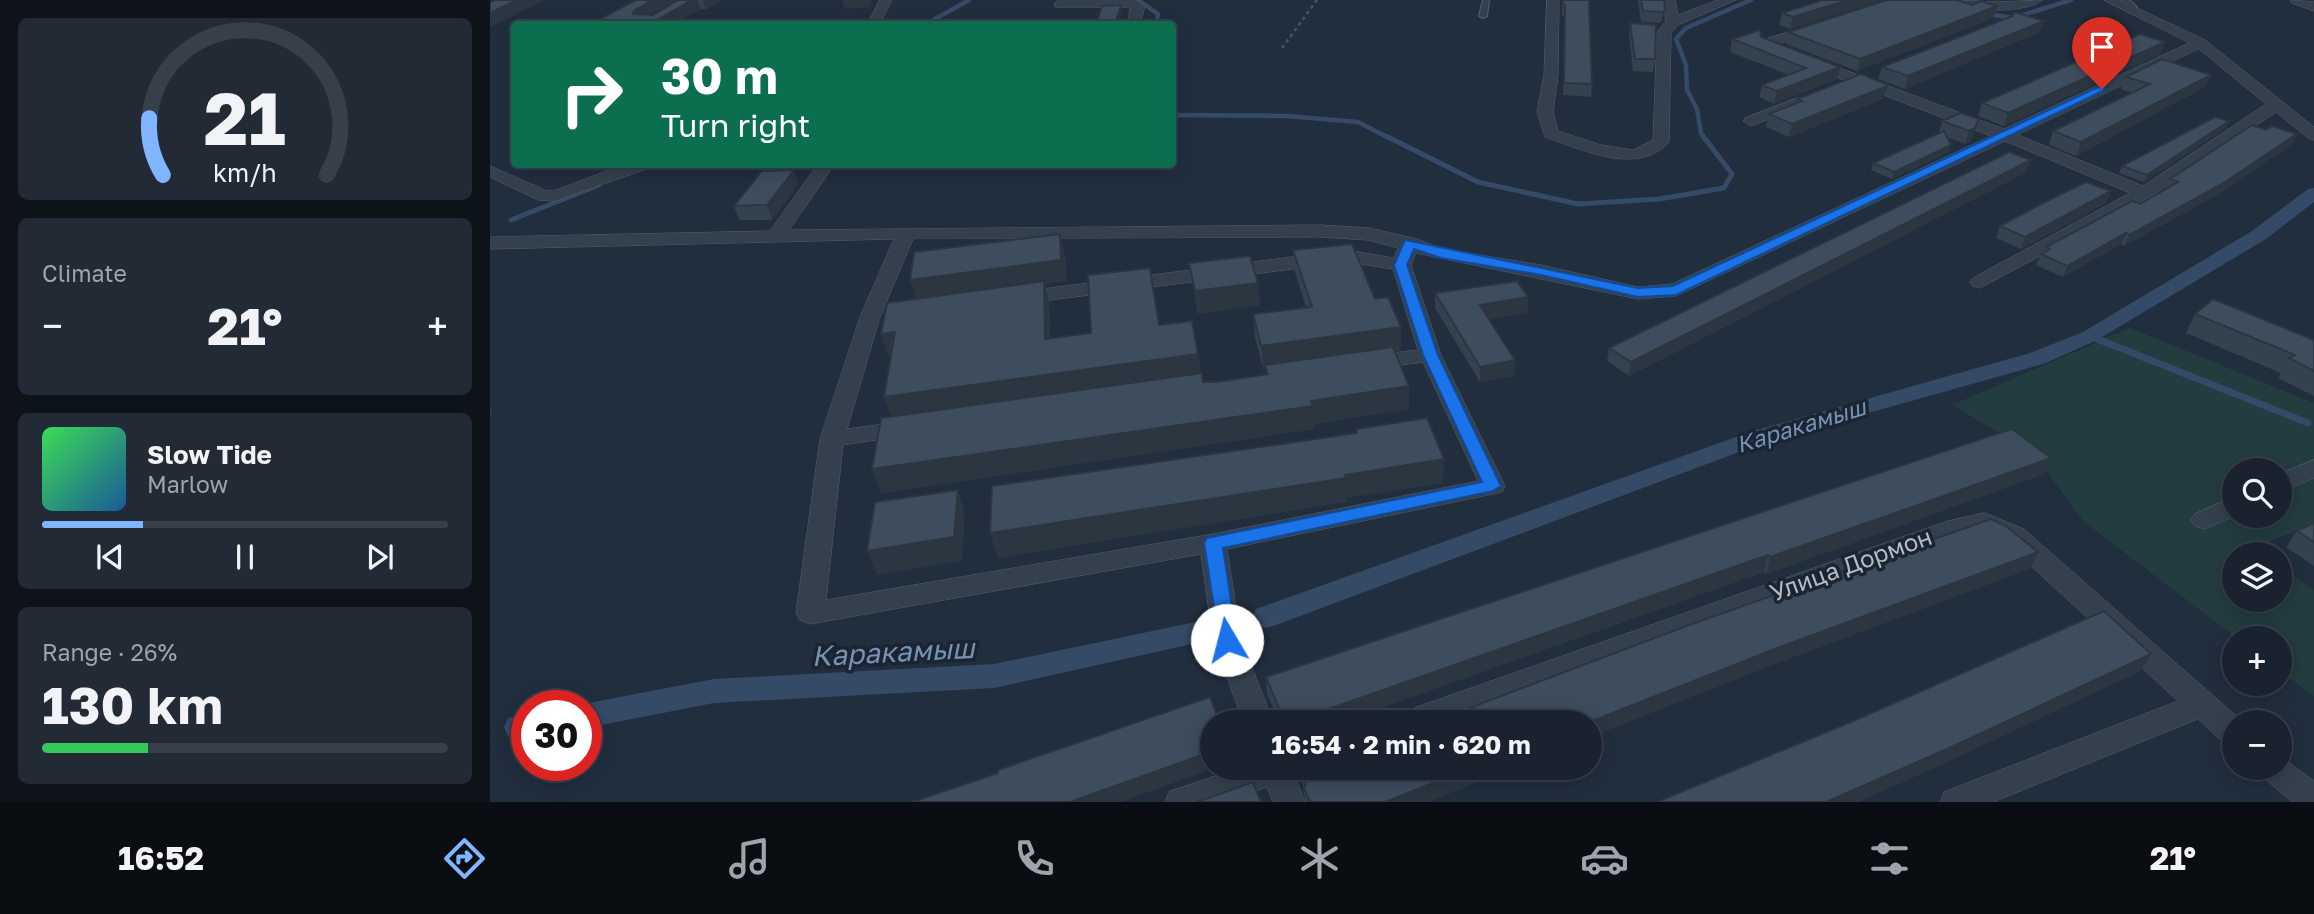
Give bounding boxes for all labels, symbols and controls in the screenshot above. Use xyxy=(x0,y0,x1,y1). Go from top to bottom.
pin xyxy=(2072,17,2132,89)
icon: arrive xyxy=(2083,28,2121,66)
text: 30 m xyxy=(661,46,778,105)
icon: right xyxy=(546,49,637,140)
text: 21 xyxy=(204,74,286,161)
text: Turn right xyxy=(661,106,810,144)
text: km/h xyxy=(213,157,277,188)
text: Climate xyxy=(42,259,127,287)
text: 21° xyxy=(207,294,283,356)
text: − xyxy=(42,303,63,348)
text: + xyxy=(427,303,448,348)
water label: Каракамыш xyxy=(1733,392,1870,458)
text: Slow Tide xyxy=(147,439,272,470)
map controls xyxy=(2222,458,2292,780)
button: search xyxy=(2222,458,2292,528)
text: Marlow xyxy=(147,470,228,498)
street label: Улица Дормон xyxy=(1766,521,1935,606)
icon: previous xyxy=(91,538,129,576)
icon: pause xyxy=(226,538,264,576)
icon: next xyxy=(361,538,399,576)
button: layers xyxy=(2222,542,2292,612)
position arrow xyxy=(1190,603,1264,677)
button: + xyxy=(2222,626,2292,696)
water label: Каракамыш xyxy=(811,631,978,672)
text: Range · 26% xyxy=(42,638,177,666)
text: 130 km xyxy=(42,673,223,735)
speed limit sign: 30 xyxy=(511,690,602,781)
button: − xyxy=(2222,710,2292,780)
text: 16:54 · 2 min · 620 m xyxy=(1271,729,1531,760)
icon: directions xyxy=(440,834,489,883)
icon: music xyxy=(725,834,774,883)
icon: phone xyxy=(1010,834,1059,883)
icon: climate xyxy=(1295,834,1344,883)
icon: car xyxy=(1580,834,1629,883)
icon: filters xyxy=(1865,834,1914,883)
text: 16:52 xyxy=(118,839,204,877)
text: 21° xyxy=(2150,839,2196,877)

